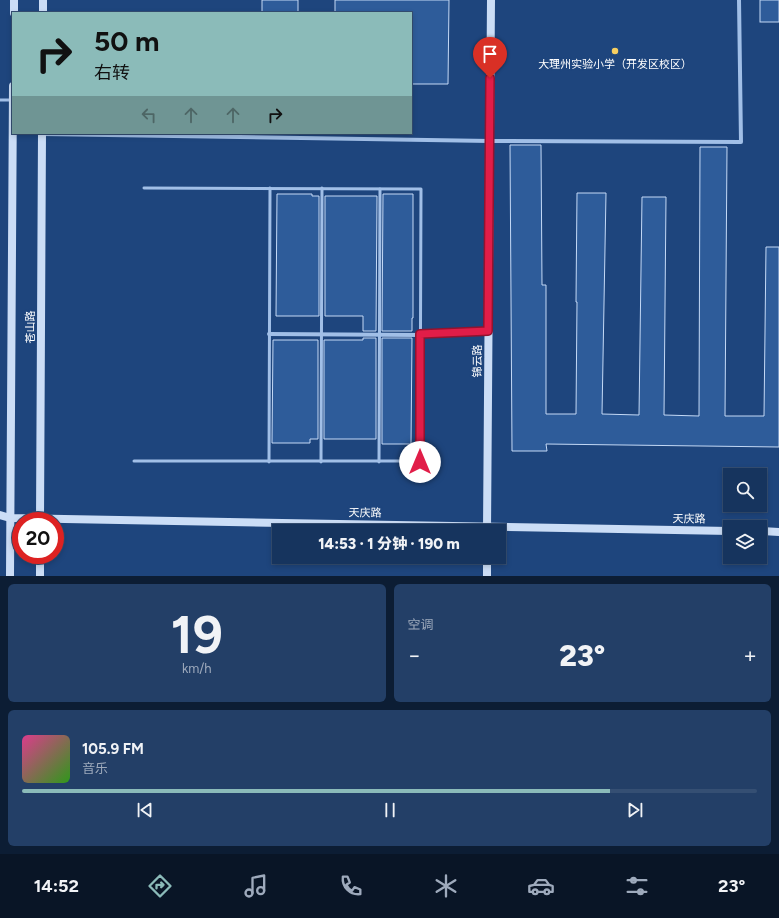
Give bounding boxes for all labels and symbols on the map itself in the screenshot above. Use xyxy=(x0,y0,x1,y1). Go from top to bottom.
pin xyxy=(473,37,507,78)
marker: 大理州实验小学（开发区校区） xyxy=(610,46,620,56)
place label: 大理州实验小学（开发区校区） xyxy=(538,58,692,71)
street label: 苍山路 xyxy=(24,311,37,344)
street label: 锦云路 xyxy=(471,345,484,378)
position arrow xyxy=(399,441,441,483)
street label: 天庆路 xyxy=(348,506,382,520)
speed limit sign: 20 xyxy=(12,512,64,564)
street label: 天庆路 xyxy=(672,512,706,526)

